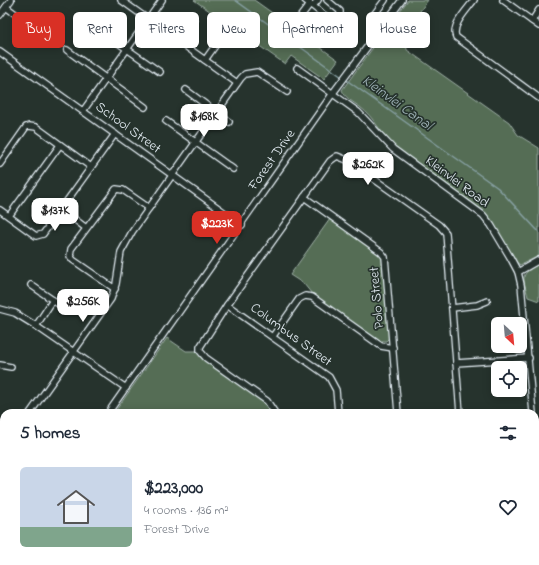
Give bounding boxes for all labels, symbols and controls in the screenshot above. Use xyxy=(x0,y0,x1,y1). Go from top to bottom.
chip: Buy xyxy=(12,12,65,48)
chip: Rent xyxy=(73,12,127,48)
chip: Filters xyxy=(135,12,199,48)
chip: New xyxy=(207,12,260,48)
chip: Apartment xyxy=(268,12,358,48)
chip: House xyxy=(366,12,430,48)
water label: Kleinvlei Canal xyxy=(357,70,439,138)
street label: School Street xyxy=(91,97,166,159)
pin: $168K xyxy=(176,104,232,138)
text: $168K xyxy=(190,107,218,126)
street label: Forest Drive xyxy=(243,125,301,196)
street label: Kleinvlei Road xyxy=(421,151,494,213)
pin: $262K xyxy=(340,152,396,186)
text: $262K xyxy=(352,155,384,174)
pin: $137K xyxy=(27,198,83,232)
text: $137K xyxy=(40,201,70,220)
pin: $223K xyxy=(189,211,245,245)
text: $223K xyxy=(201,214,233,233)
street label: Polo Street xyxy=(364,266,390,330)
pin: $256K xyxy=(55,289,111,323)
text: $256K xyxy=(66,292,100,311)
street label: Columbus Street xyxy=(246,298,337,372)
north arrow xyxy=(491,317,527,353)
map controls xyxy=(491,317,527,397)
button: locate xyxy=(491,361,527,397)
text: 5 homes xyxy=(20,421,80,446)
icon: filters xyxy=(497,422,519,444)
text: $223,000 xyxy=(144,476,203,501)
icon: home xyxy=(52,483,100,531)
icon: heart xyxy=(497,496,519,518)
text: 4 rooms · 136 m² xyxy=(144,501,229,520)
text: Forest Drive xyxy=(144,520,209,539)

